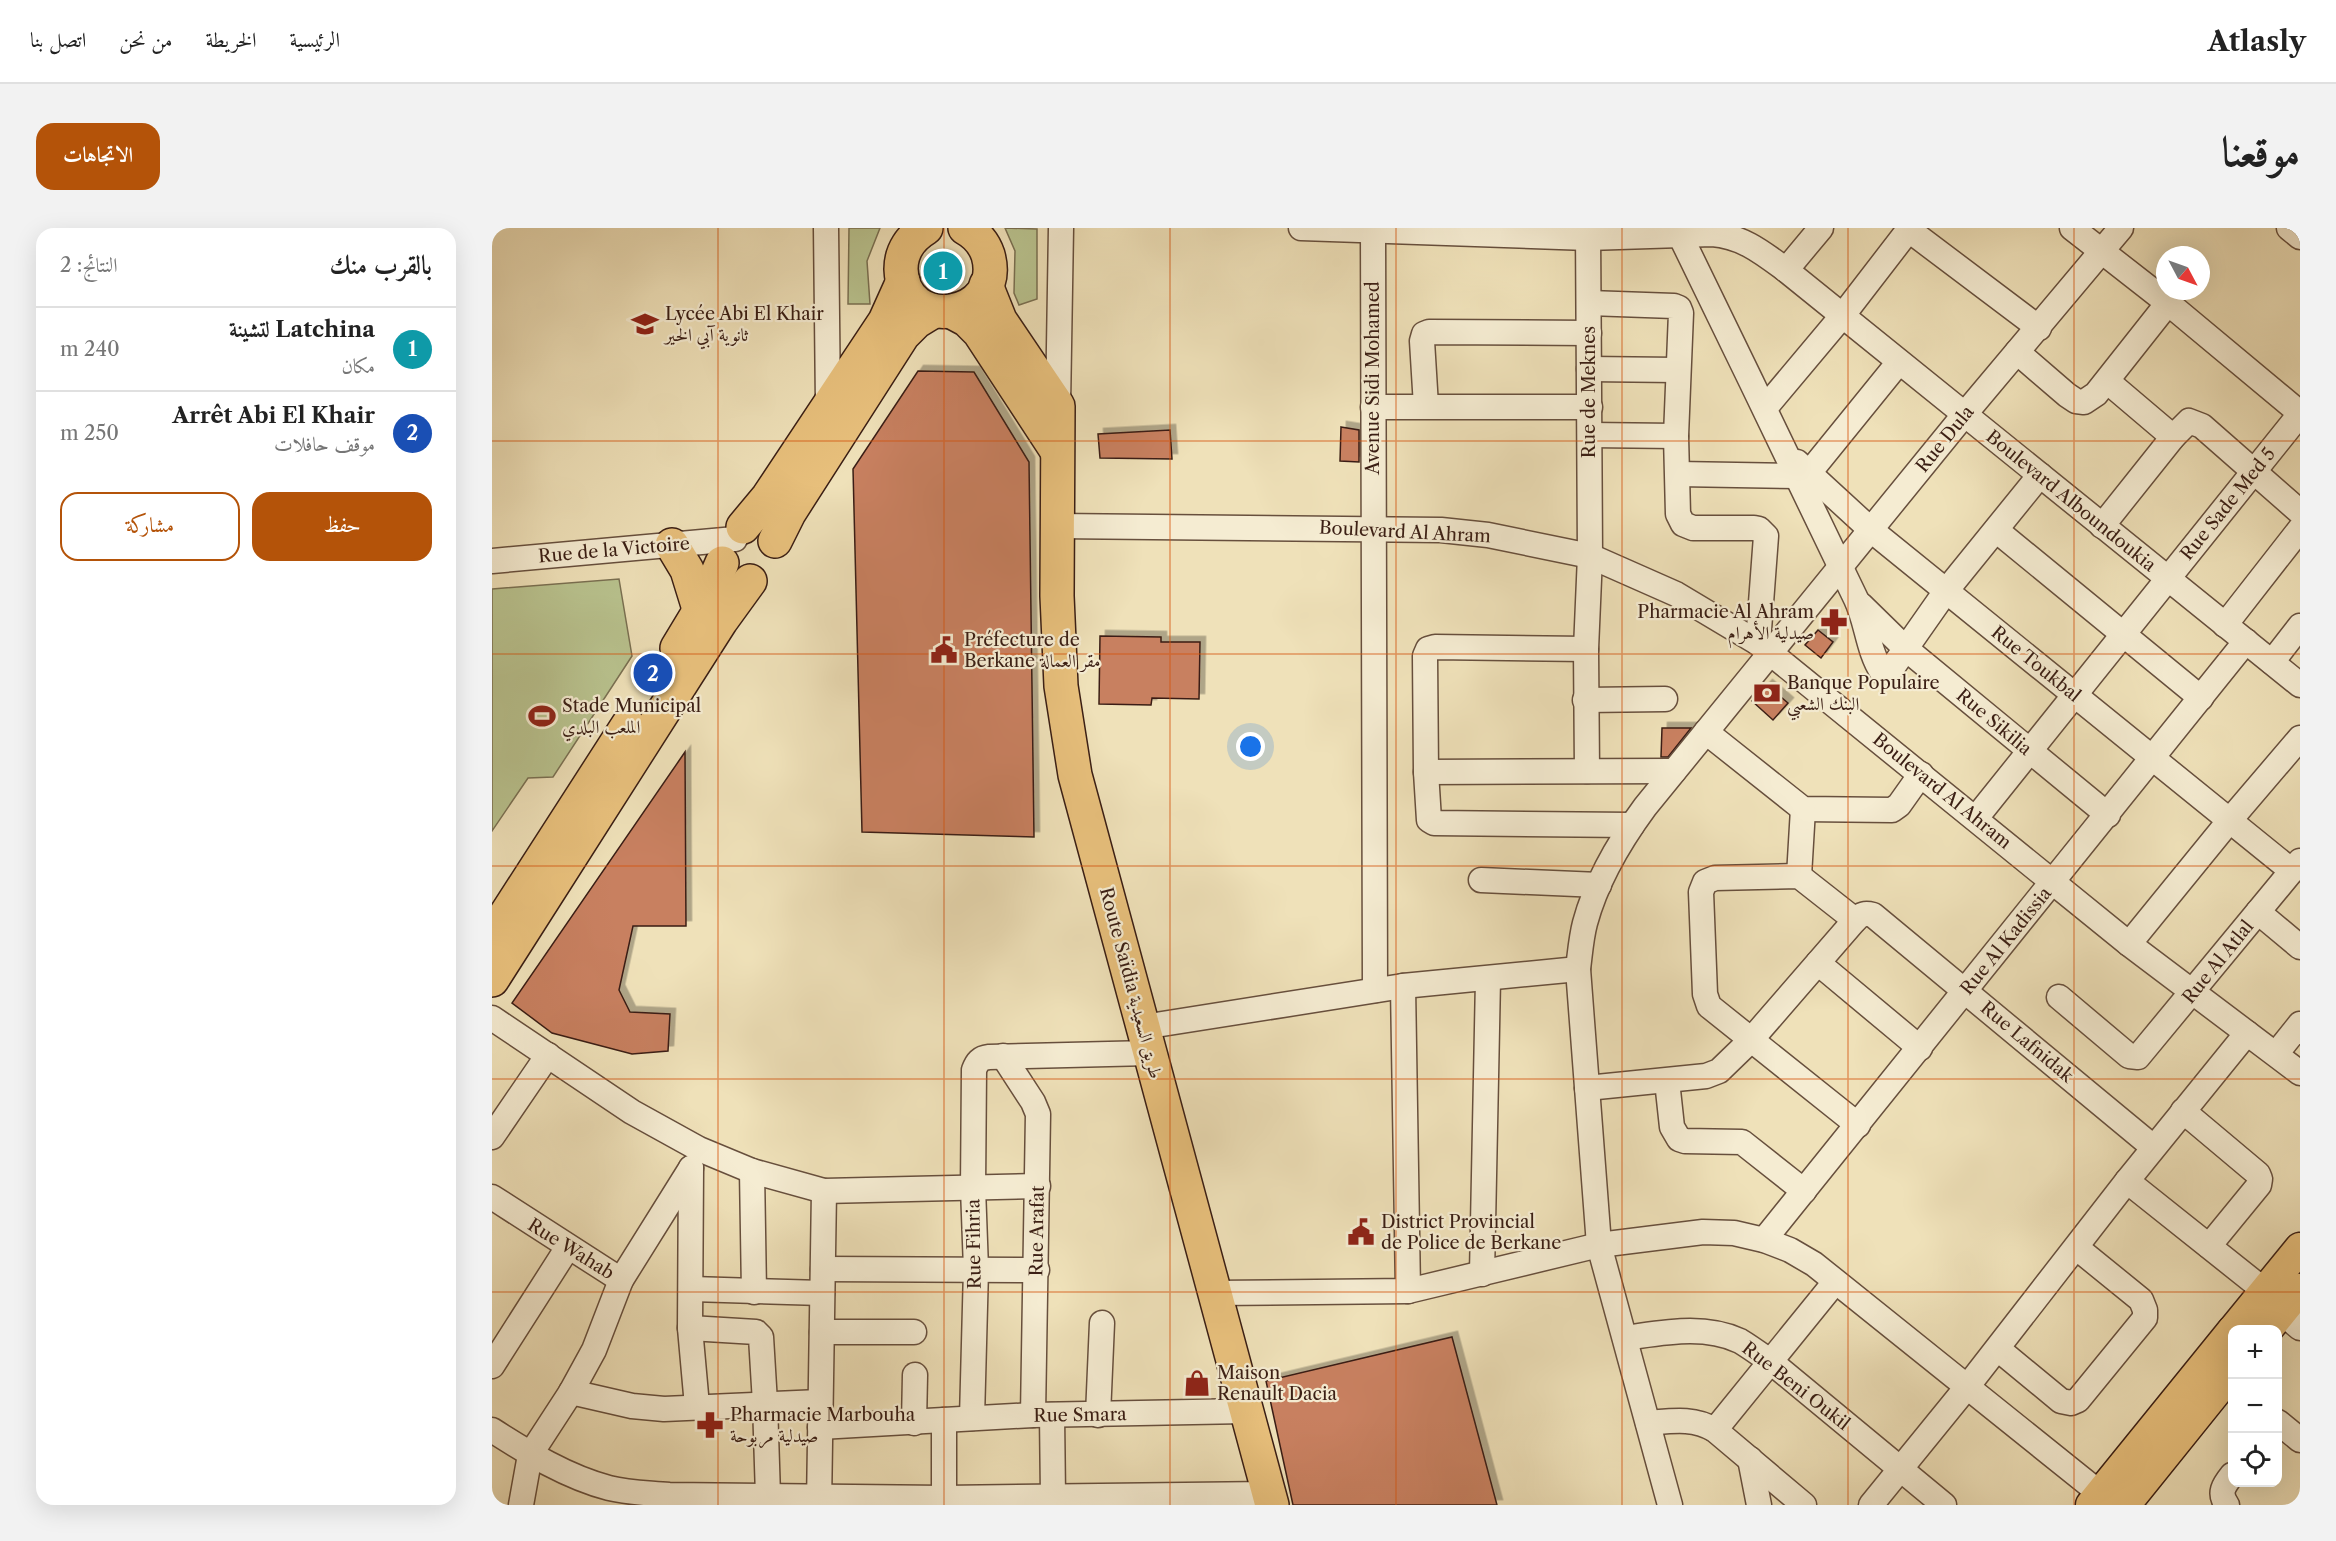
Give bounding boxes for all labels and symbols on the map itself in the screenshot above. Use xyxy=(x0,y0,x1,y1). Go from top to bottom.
north arrow xyxy=(2156,246,2210,300)
pin: 1 xyxy=(924,248,962,294)
street label: Avenue Sidi Mohamed xyxy=(1362,281,1384,476)
place label: Lycée Abi El Khair ثانوية آبي الخير xyxy=(663,303,824,350)
school or university icon: Lycée Abi El Khair ثانوية آبي الخير xyxy=(630,309,660,339)
street label: Rue de Meknes xyxy=(1578,326,1600,458)
street label: Rue Dula xyxy=(1911,401,1979,477)
street label: Boulevard Alboundoukia xyxy=(1982,426,2161,577)
street label: Rue Sade Med 5 xyxy=(2176,443,2280,565)
street label: Boulevard Al Ahram xyxy=(1319,517,1492,547)
street label: Rue de la Victoire xyxy=(537,532,691,568)
place label: Pharmacie Al Ahram صيدلية الأهرام xyxy=(1637,601,1814,649)
pharmacy icon: Pharmacie Al Ahram صيدلية الأهرام xyxy=(1819,607,1849,637)
street label: Rue Toukbal xyxy=(1987,621,2085,707)
place label: Préfecture de Berkane مقر العمالة xyxy=(964,629,1101,673)
public building icon: Préfecture de Berkane مقر العمالة xyxy=(929,635,959,665)
pin: 2 xyxy=(634,650,672,696)
place label: Banque Populaire البنك الشعبي xyxy=(1787,672,1940,721)
bank icon: Banque Populaire البنك الشعبي xyxy=(1752,678,1782,708)
street label: Rue Sikilia xyxy=(1952,684,2037,760)
place label: Stade Municipal الملعب البلدي xyxy=(562,695,701,742)
sports icon: Stade Municipal الملعب البلدي xyxy=(527,701,557,731)
street label: Boulevard Al Ahram xyxy=(1868,728,2016,854)
your location xyxy=(1236,732,1265,761)
street label: Rue Al Kadissia xyxy=(1956,882,2057,999)
street label: Route Saïdia طريق السعيدية xyxy=(1094,885,1167,1081)
street label: Rue Al Atlal xyxy=(2178,916,2258,1008)
street label: Rue Lafnidak xyxy=(1976,997,2079,1088)
street label: Rue Arafat xyxy=(1025,1185,1049,1277)
street label: Rue Fihria xyxy=(962,1198,986,1289)
place label: District Provincial de Police de Berkane xyxy=(1381,1211,1561,1254)
street label: Rue Wahab xyxy=(524,1214,618,1284)
public building icon: District Provincial de Police de Berkane xyxy=(1346,1217,1376,1247)
street label: Rue Beni Oukil xyxy=(1738,1337,1854,1435)
place label: Maison Renault Dacia xyxy=(1217,1362,1338,1405)
shop icon: Maison Renault Dacia xyxy=(1182,1368,1212,1398)
street label: Rue Smara xyxy=(1033,1403,1127,1427)
place label: Pharmacie Marbouha صيدلية مربوحة xyxy=(730,1404,916,1449)
pharmacy icon: Pharmacie Marbouha صيدلية مربوحة xyxy=(695,1410,725,1440)

